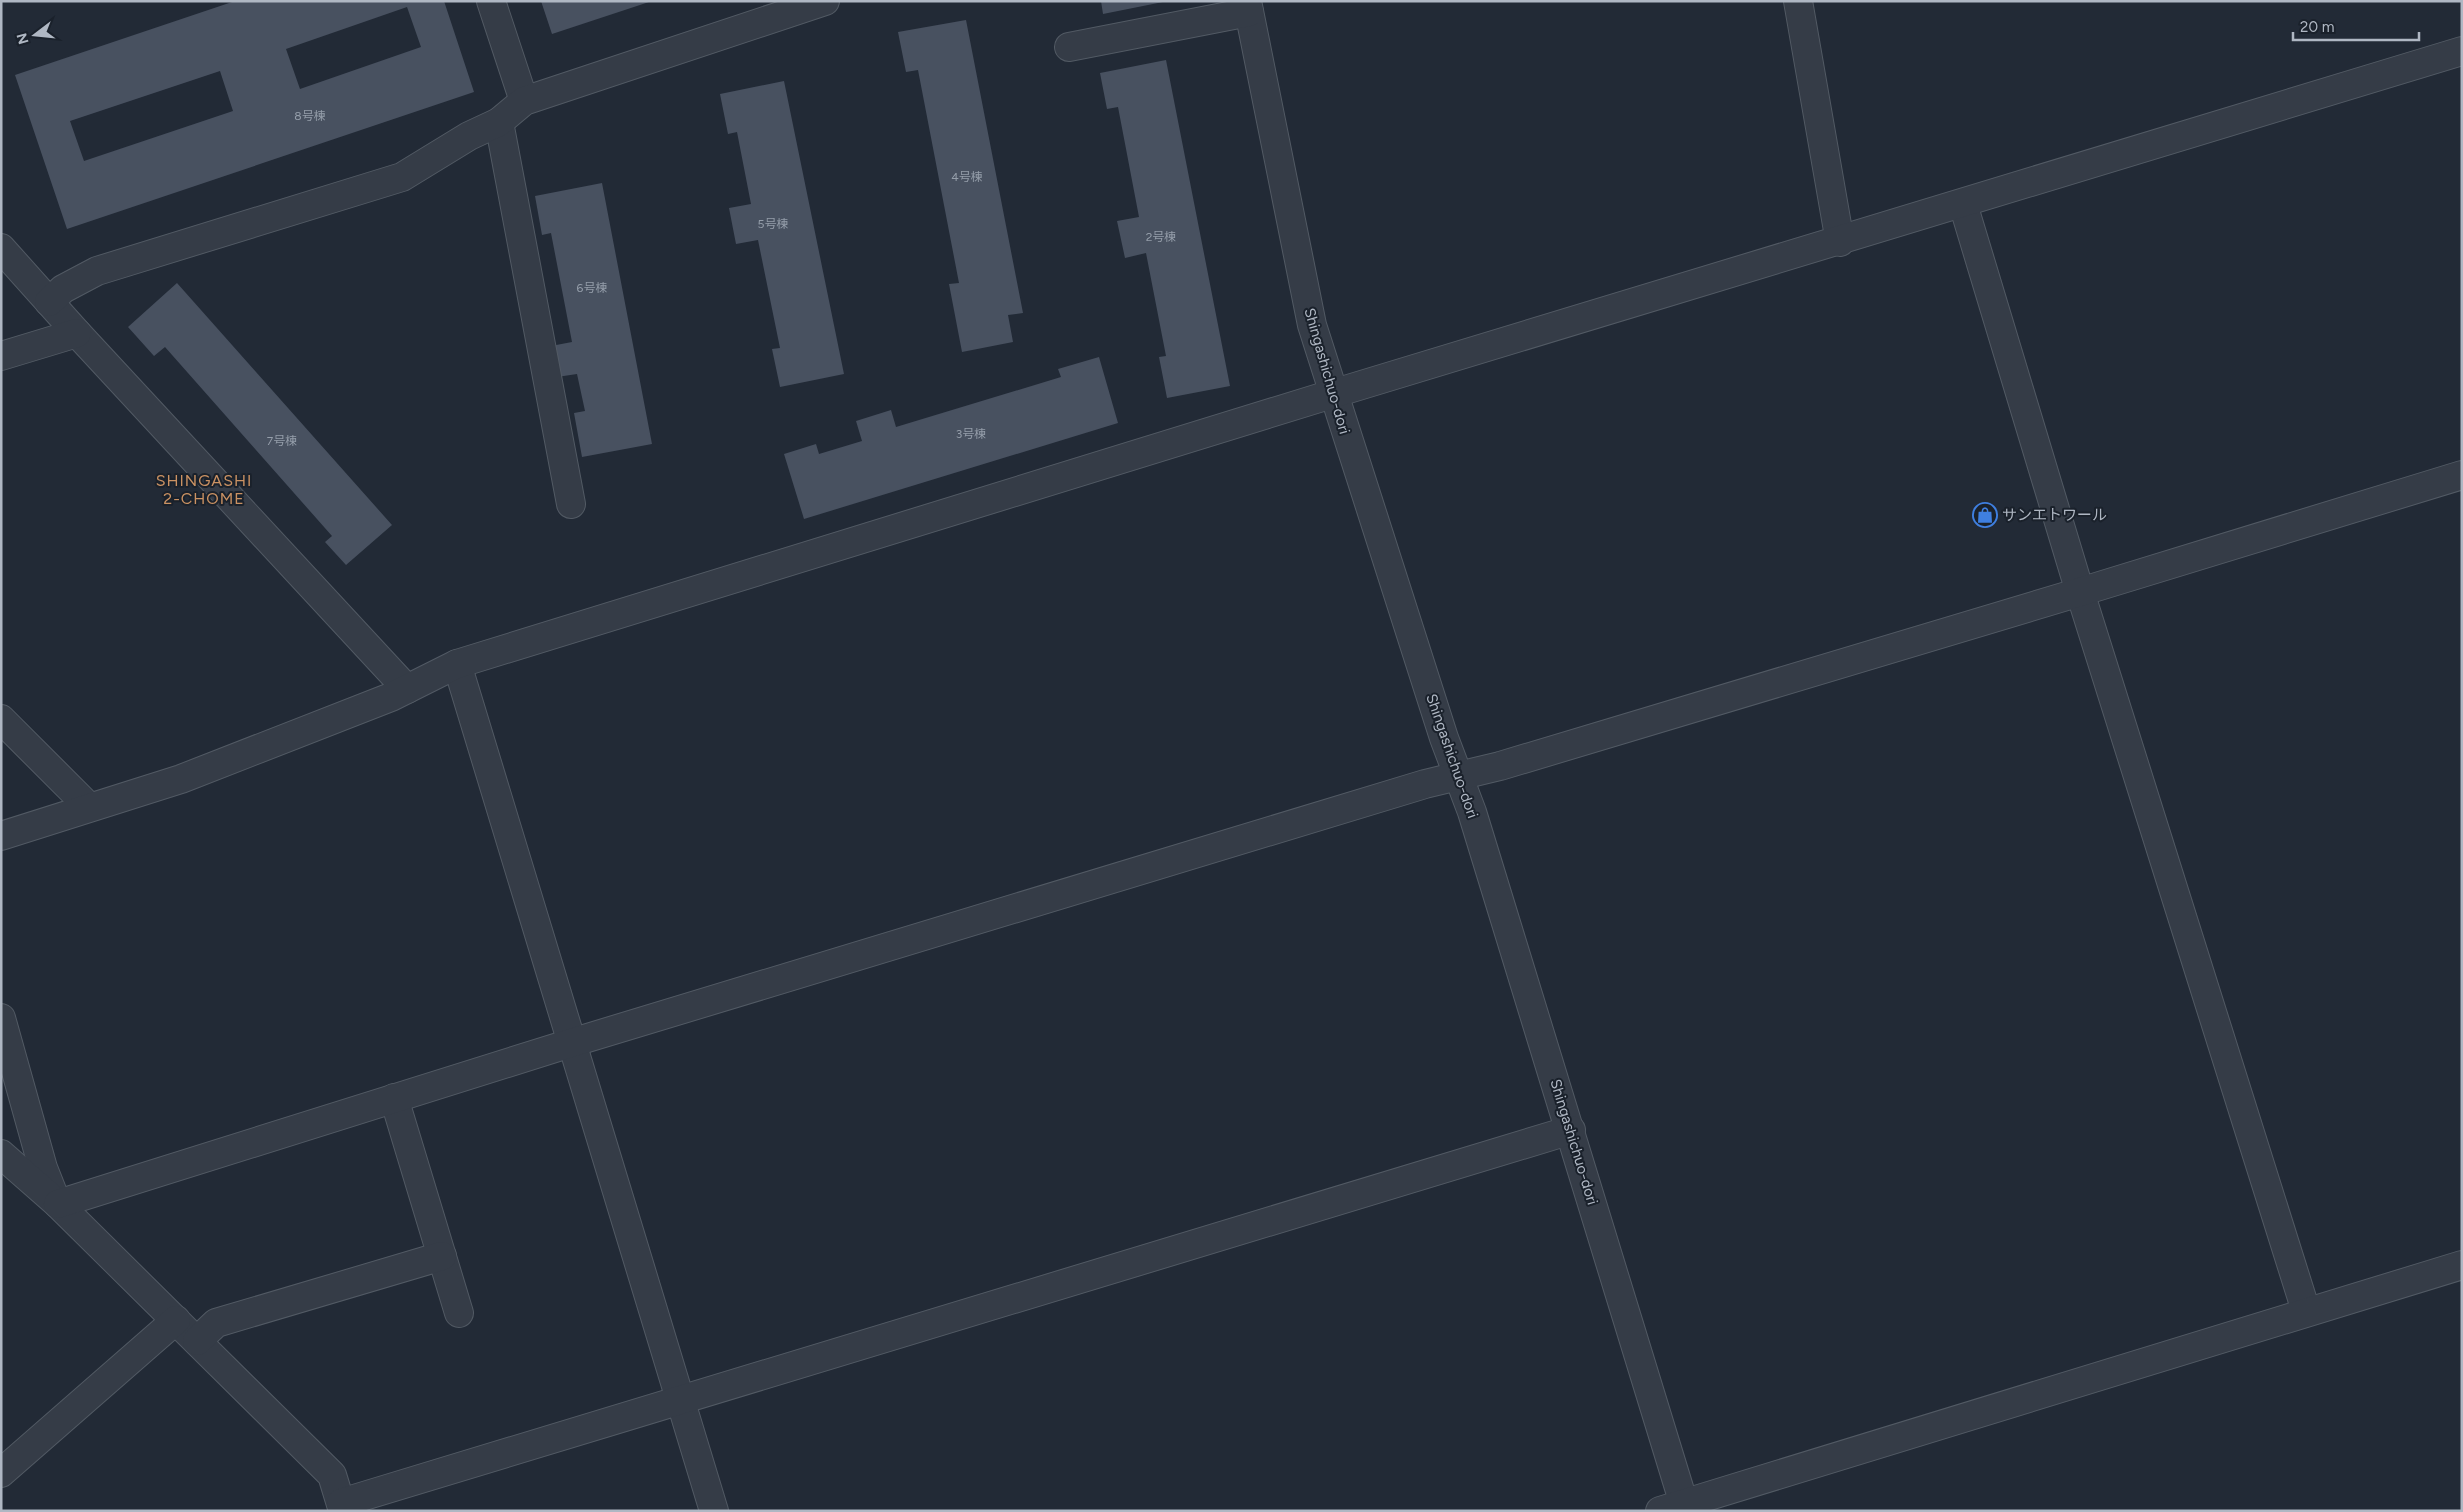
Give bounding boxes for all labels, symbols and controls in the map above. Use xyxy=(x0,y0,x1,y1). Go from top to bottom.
north arrow xyxy=(10,10,60,60)
scale bar xyxy=(2293,10,2419,42)
text: 20 m xyxy=(2300,18,2334,36)
text: N xyxy=(13,31,33,46)
house number: 8号棟 xyxy=(294,109,326,123)
house number: 4号棟 xyxy=(951,170,983,184)
house number: 5号棟 xyxy=(758,217,788,231)
house number: 2号棟 xyxy=(1146,230,1176,244)
house number: 6号棟 xyxy=(577,281,607,295)
street label: Shingashichuo-dori xyxy=(1300,306,1354,436)
house number: 3号棟 xyxy=(956,427,986,441)
house number: 7号棟 xyxy=(267,434,297,448)
district label: SHINGASHI 2-CHOME xyxy=(156,471,252,508)
shop icon: サンエトワール xyxy=(1972,502,1998,528)
place label: サンエトワール xyxy=(2002,506,2107,524)
street label: Shingashichuo-dori xyxy=(1422,691,1482,821)
street label: Shingashichuo-dori xyxy=(1546,1077,1602,1207)

